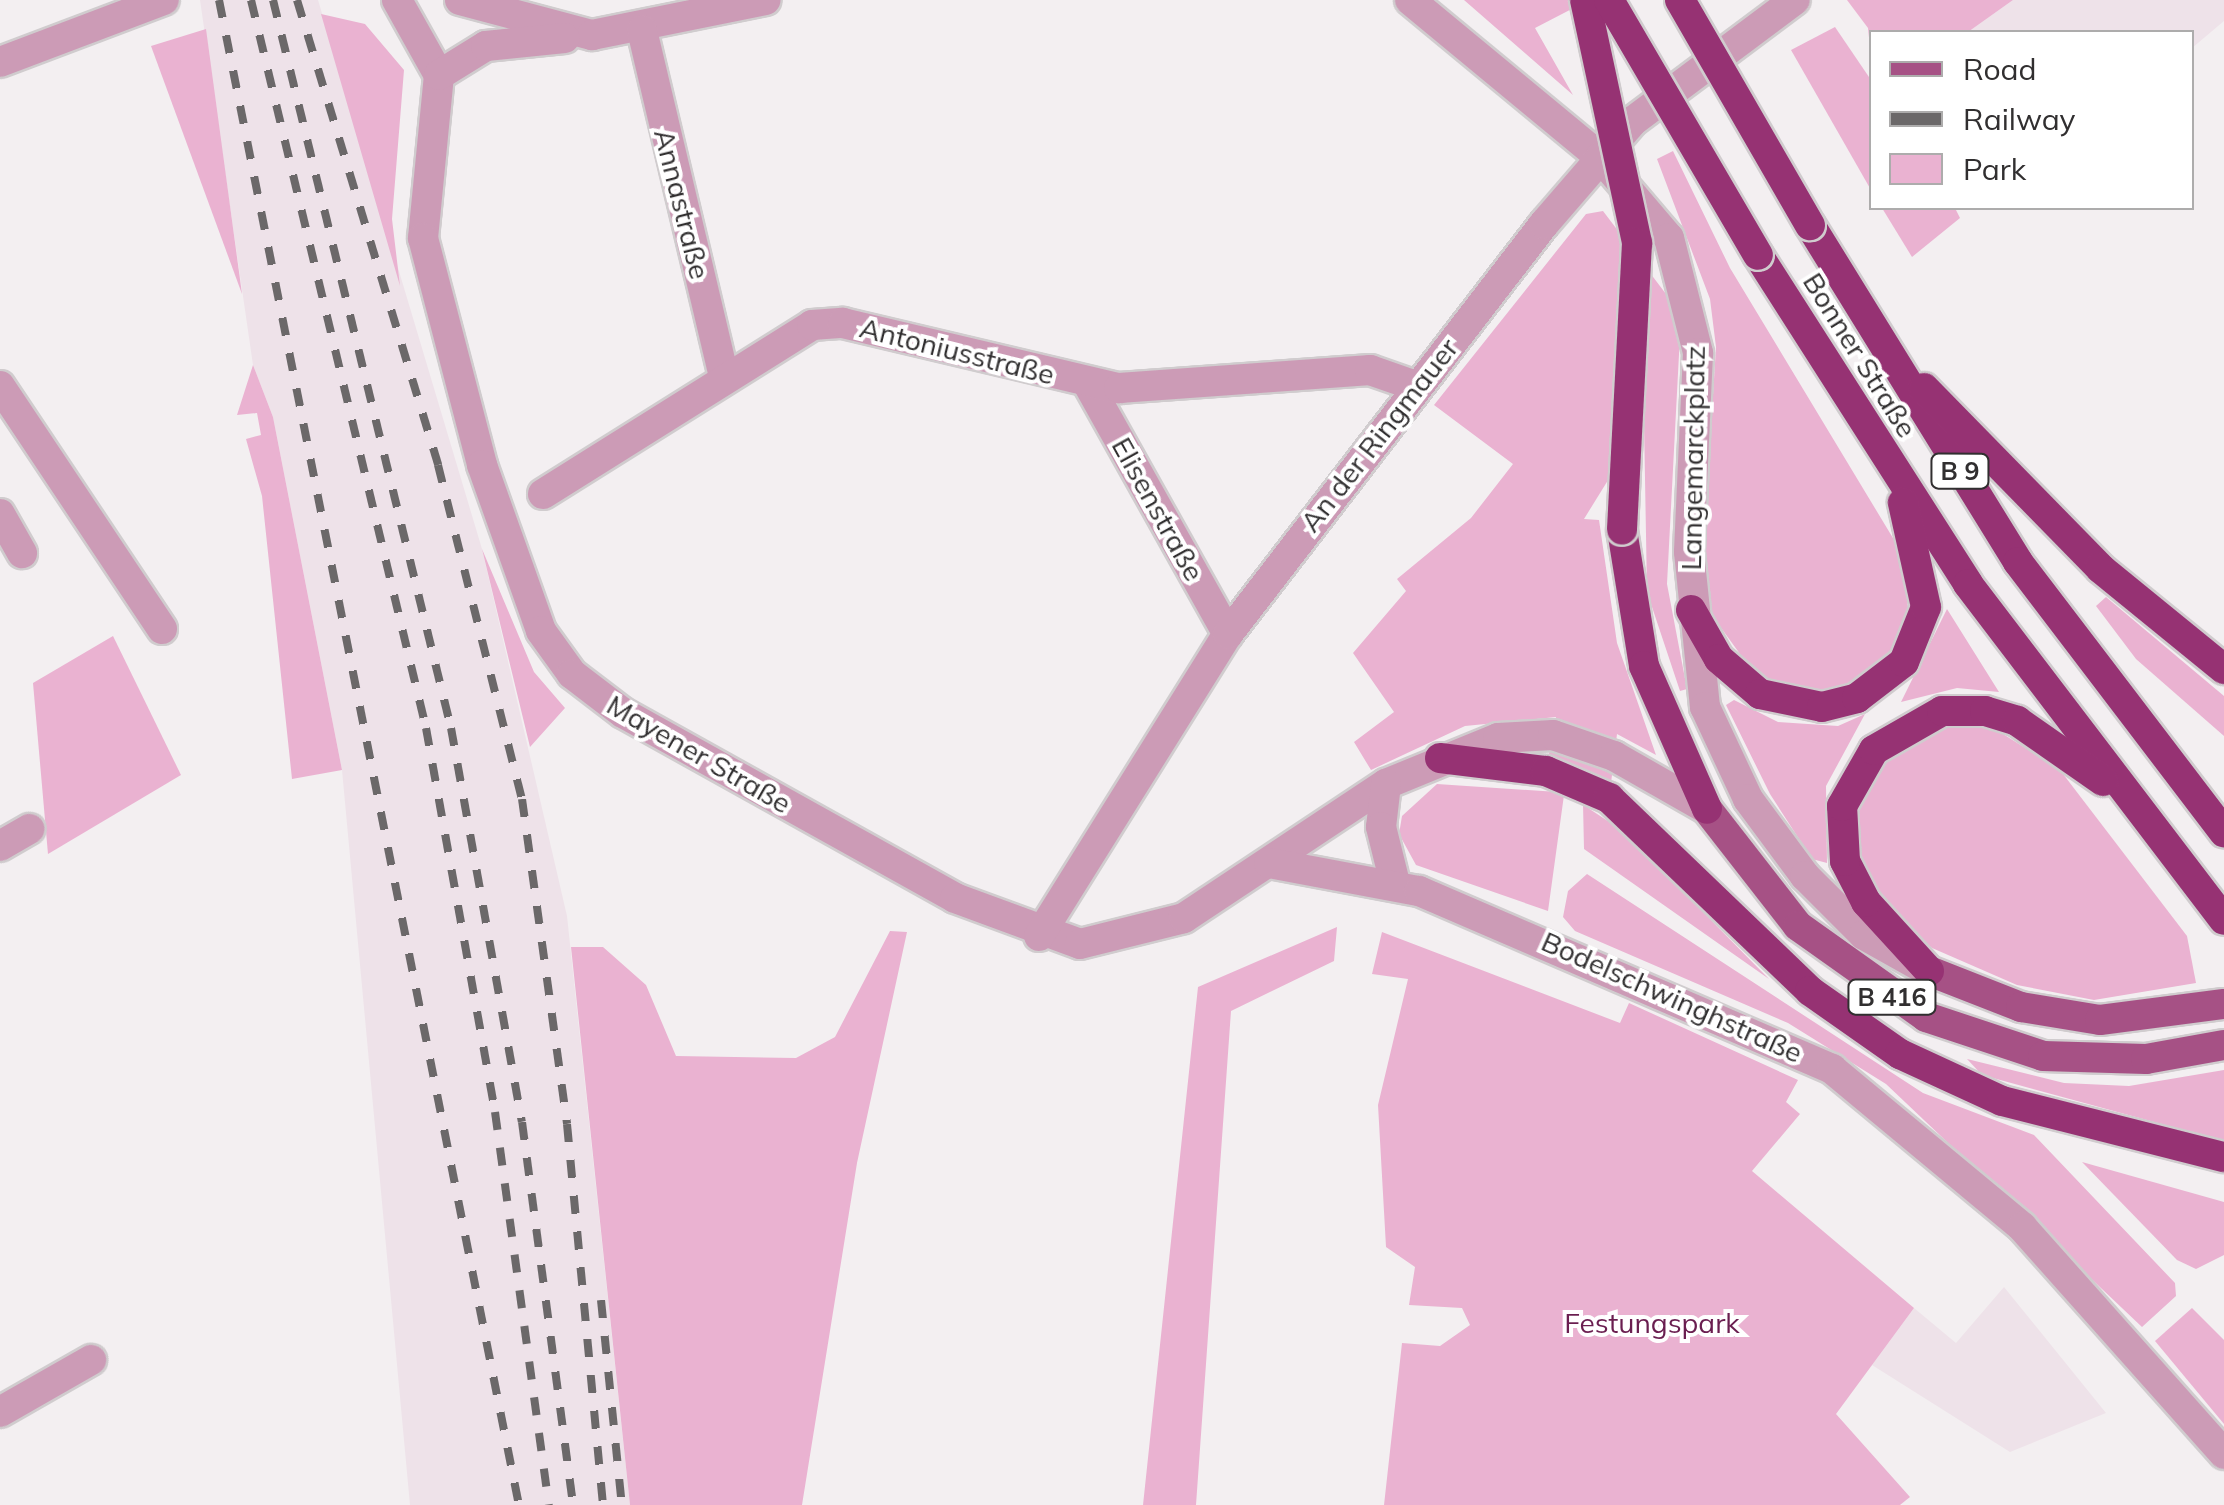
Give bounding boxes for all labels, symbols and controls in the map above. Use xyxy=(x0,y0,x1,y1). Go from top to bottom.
legend xyxy=(1869,30,2194,210)
text: Road xyxy=(1963,50,2037,88)
text: Railway xyxy=(1963,100,2076,138)
street label: Annastraße xyxy=(647,125,717,283)
text: Park xyxy=(1963,150,2026,188)
street label: Bonner Straße xyxy=(1796,267,1924,443)
street label: Antoniusstraße xyxy=(856,311,1058,391)
street label: An der Ringmauer xyxy=(1293,332,1465,538)
street label: Langemarckplatz xyxy=(1674,345,1712,571)
street label: Elisenstraße xyxy=(1105,431,1211,587)
road number: B 9 xyxy=(1930,451,1990,491)
street label: Mayener Straße xyxy=(601,688,797,820)
street label: Bodelschwinghstraße xyxy=(1536,924,1808,1070)
road number: B 416 xyxy=(1847,977,1937,1017)
park label: Festungspark xyxy=(1564,1306,1740,1340)

